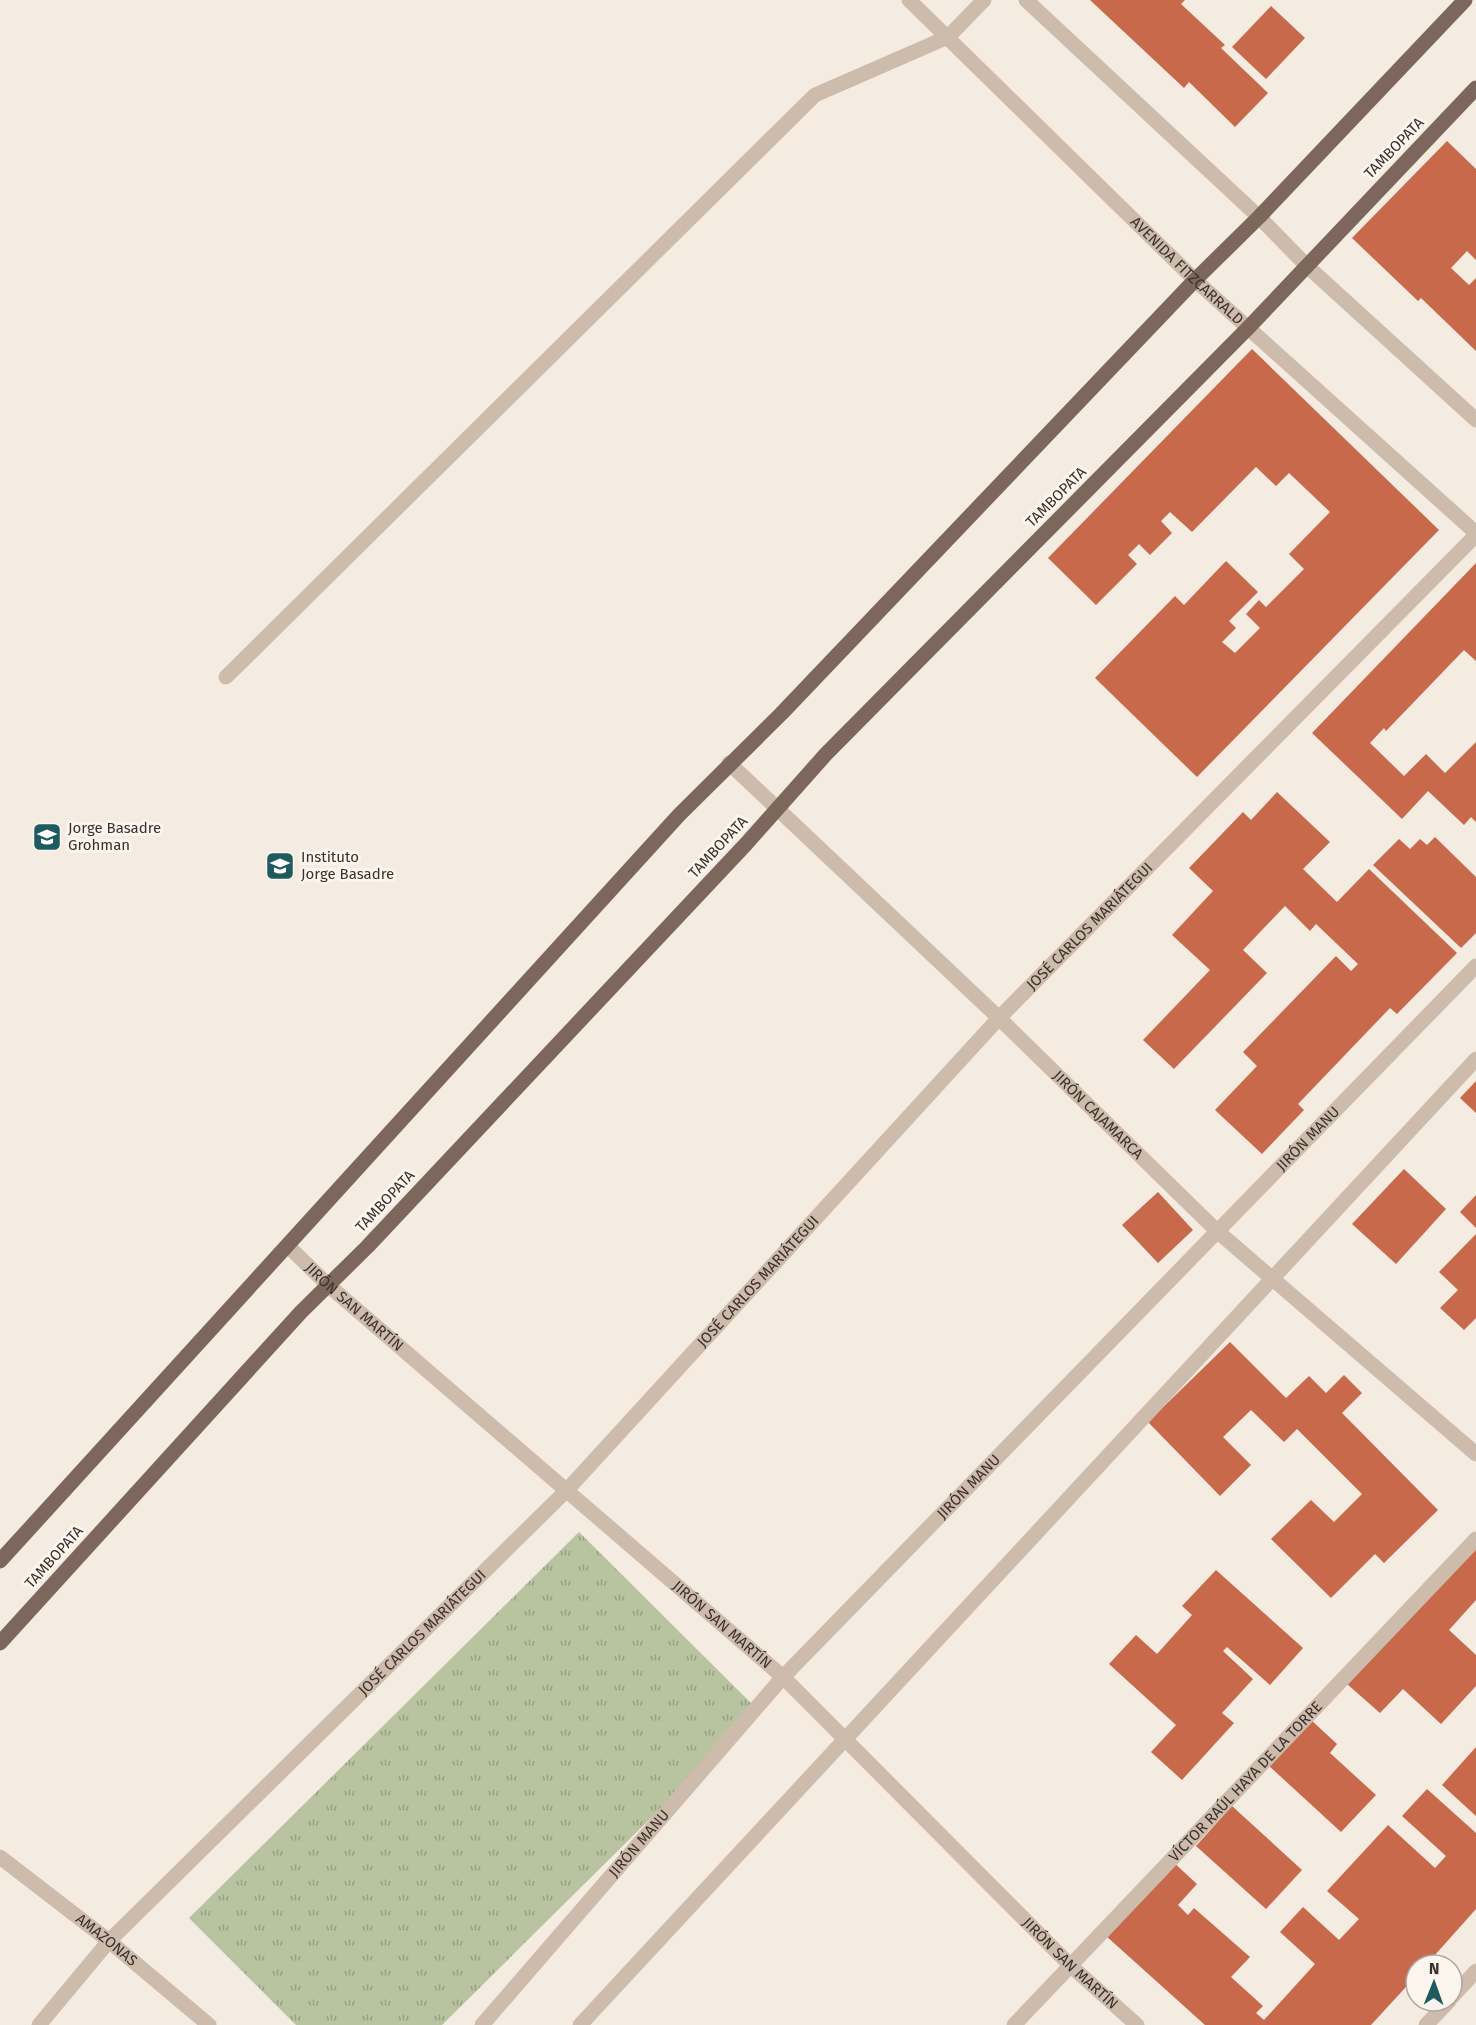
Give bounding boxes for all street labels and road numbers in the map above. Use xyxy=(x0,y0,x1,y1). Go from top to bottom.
street label: TAMBOPATA xyxy=(1360,113,1428,182)
street label: AVENIDA FITZCARRALD xyxy=(1127,213,1247,328)
street label: TAMBOPATA xyxy=(1022,463,1090,531)
street label: TAMBOPATA xyxy=(685,812,751,882)
street label: JOSÉ CARLOS MARIÁTEGUI xyxy=(1023,859,1156,994)
street label: JIRÓN CAJAMARCA xyxy=(1049,1067,1147,1163)
street label: JIRÓN MANU xyxy=(1272,1103,1343,1175)
street label: TAMBOPATA xyxy=(352,1166,418,1236)
street label: JOSÉ CARLOS MARIÁTEGUI xyxy=(693,1212,823,1351)
street label: JIRÓN SAN MARTÍN xyxy=(301,1259,407,1355)
street label: JIRÓN MANU xyxy=(933,1451,1004,1523)
street label: TAMBOPATA xyxy=(21,1522,87,1592)
street label: JOSÉ CARLOS MARIÁTEGUI xyxy=(355,1566,490,1699)
street label: JIRÓN SAN MARTÍN xyxy=(669,1577,775,1672)
street label: VÍCTOR RAÚL HAYA DE LA TORRE xyxy=(1165,1698,1326,1865)
street label: JIRÓN MANU xyxy=(605,1806,673,1881)
street label: AMAZONAS xyxy=(72,1910,141,1970)
street label: JIRÓN SAN MARTÍN xyxy=(1019,1914,1122,2013)

